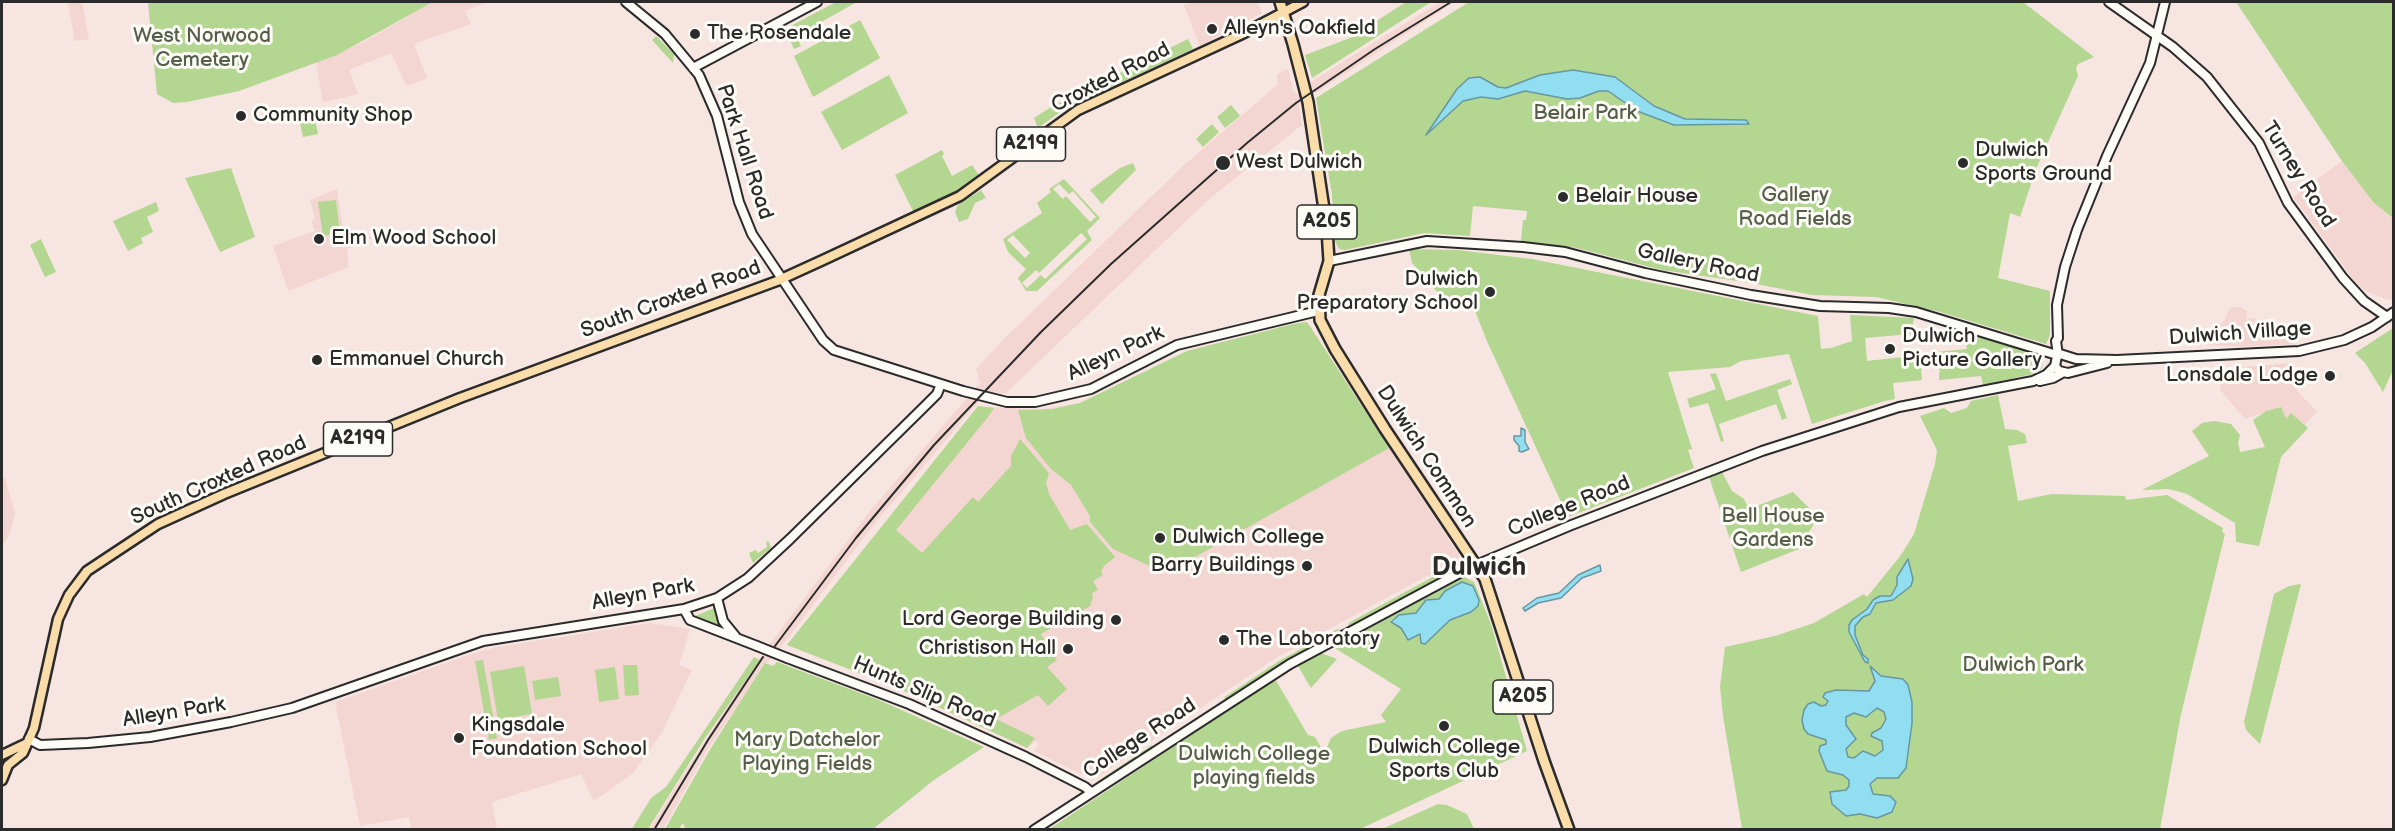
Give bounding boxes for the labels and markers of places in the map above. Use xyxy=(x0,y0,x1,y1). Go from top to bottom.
place label: Alleyn's Oakfield xyxy=(1224,16,1376,42)
place label: The Rosendale xyxy=(707,21,851,47)
marker: Alleyn's Oakfield xyxy=(1205,22,1219,36)
marker: The Rosendale xyxy=(688,27,702,41)
place label: Community Shop xyxy=(253,103,413,129)
marker: Community Shop xyxy=(234,109,248,123)
place label: Dulwich Sports Ground xyxy=(1975,138,2112,188)
place label: West Dulwich xyxy=(1236,150,1362,176)
marker: West Dulwich xyxy=(1214,154,1232,172)
marker: Dulwich Sports Ground xyxy=(1956,156,1970,170)
place label: Belair House xyxy=(1575,184,1698,210)
marker: Belair House xyxy=(1556,190,1570,204)
place label: Elm Wood School xyxy=(331,226,496,252)
marker: Elm Wood School xyxy=(312,232,326,246)
place label: Dulwich Preparatory School xyxy=(1296,267,1478,317)
marker: Dulwich Preparatory School xyxy=(1483,285,1497,299)
place label: Dulwich Picture Gallery xyxy=(1902,324,2042,374)
marker: Dulwich Picture Gallery xyxy=(1883,342,1897,356)
place label: Emmanuel Church xyxy=(329,347,504,373)
marker: Emmanuel Church xyxy=(310,353,324,367)
place label: Lonsdale Lodge xyxy=(2166,363,2318,389)
marker: Lonsdale Lodge xyxy=(2323,369,2337,383)
place label: Dulwich College xyxy=(1172,525,1324,551)
marker: Dulwich College xyxy=(1153,531,1167,545)
place label: Barry Buildings xyxy=(1151,553,1295,579)
marker: Barry Buildings xyxy=(1300,559,1314,573)
place label: Lord George Building xyxy=(902,607,1104,633)
marker: Lord George Building xyxy=(1109,613,1123,627)
place label: The Laboratory xyxy=(1236,627,1380,653)
marker: The Laboratory xyxy=(1217,633,1231,647)
place label: Christison Hall xyxy=(919,636,1056,662)
marker: Christison Hall xyxy=(1061,642,1075,656)
place label: Kingsdale Foundation School xyxy=(471,713,647,763)
marker: Dulwich College Sports Club xyxy=(1437,719,1451,733)
marker: Kingsdale Foundation School xyxy=(452,731,466,745)
place label: Dulwich College Sports Club xyxy=(1368,735,1520,785)

